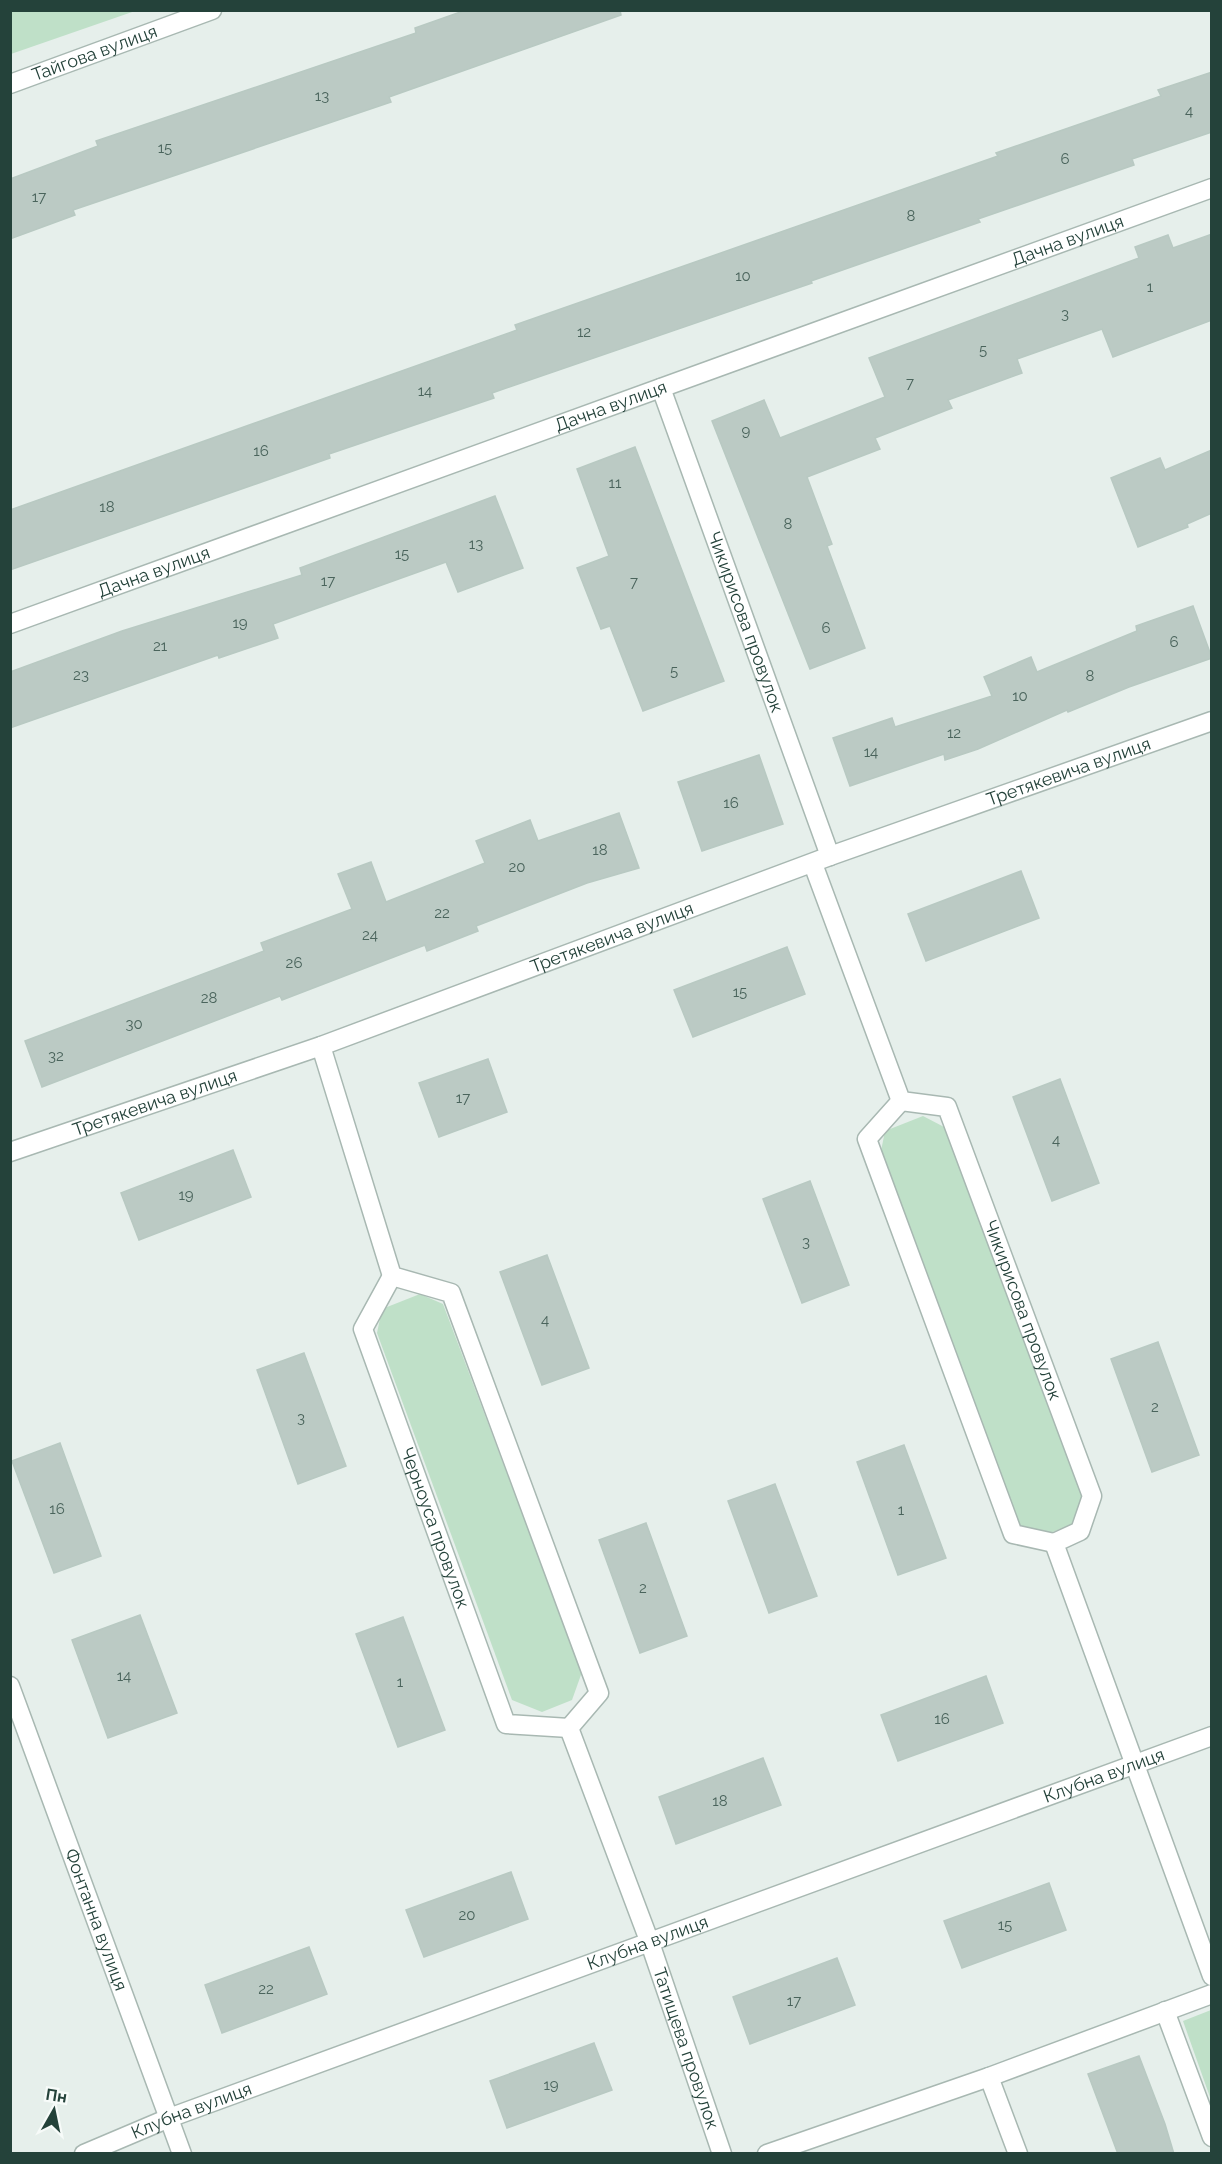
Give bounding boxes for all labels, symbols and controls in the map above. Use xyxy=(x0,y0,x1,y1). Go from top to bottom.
street label: Тайгова вулиця xyxy=(29,20,160,85)
house number: 13 xyxy=(315,87,329,105)
house number: 4 xyxy=(1185,102,1193,120)
house number: 15 xyxy=(158,139,172,157)
house number: 6 xyxy=(1060,150,1070,168)
house number: 17 xyxy=(32,188,46,206)
house number: 8 xyxy=(907,207,916,225)
street label: Дачна вулиця xyxy=(1009,210,1126,270)
house number: 10 xyxy=(735,267,751,285)
house number: 1 xyxy=(1147,278,1154,296)
house number: 3 xyxy=(1061,305,1069,323)
house number: 12 xyxy=(577,323,591,341)
house number: 5 xyxy=(979,341,987,359)
house number: 7 xyxy=(906,374,914,392)
street label: Дачна вулиця xyxy=(552,376,669,436)
house number: 14 xyxy=(418,382,432,400)
house number: 9 xyxy=(742,422,751,440)
house number: 16 xyxy=(253,442,269,460)
house number: 11 xyxy=(609,474,622,492)
house number: 18 xyxy=(99,498,115,516)
house number: 8 xyxy=(784,515,793,533)
street label: Чикирисова провулок xyxy=(704,529,788,715)
house number: 13 xyxy=(469,535,483,553)
street label: Дачна вулиця xyxy=(95,541,213,601)
house number: 15 xyxy=(395,545,409,563)
house number: 17 xyxy=(321,572,335,590)
house number: 7 xyxy=(630,573,638,591)
house number: 19 xyxy=(232,614,248,632)
house number: 6 xyxy=(821,619,831,637)
house number: 6 xyxy=(1169,633,1179,651)
house number: 21 xyxy=(153,637,168,655)
house number: 5 xyxy=(670,662,678,680)
house number: 23 xyxy=(73,666,89,684)
house number: 8 xyxy=(1086,667,1095,685)
house number: 10 xyxy=(1012,687,1028,705)
house number: 12 xyxy=(947,724,961,742)
street label: Третякевича вулиця xyxy=(984,733,1153,810)
house number: 14 xyxy=(864,743,878,761)
house number: 16 xyxy=(723,794,739,812)
house number: 18 xyxy=(592,841,608,859)
house number: 20 xyxy=(509,858,526,876)
street label: Третякевича вулиця xyxy=(527,897,696,977)
house number: 22 xyxy=(434,904,450,922)
house number: 24 xyxy=(362,926,378,944)
house number: 26 xyxy=(286,954,302,972)
house number: 15 xyxy=(733,983,747,1001)
house number: 28 xyxy=(201,989,217,1007)
house number: 30 xyxy=(125,1015,143,1033)
house number: 32 xyxy=(48,1047,64,1065)
street label: Третякевича вулиця xyxy=(70,1064,240,1140)
house number: 17 xyxy=(456,1089,470,1107)
house number: 4 xyxy=(1052,1131,1060,1149)
house number: 19 xyxy=(178,1186,194,1204)
street label: Чикирисова провулок xyxy=(980,1217,1066,1403)
house number: 3 xyxy=(802,1233,810,1251)
house number: 4 xyxy=(541,1311,549,1329)
house number: 2 xyxy=(1151,1398,1159,1416)
house number: 3 xyxy=(297,1409,305,1427)
street label: Черноуса провулок xyxy=(397,1444,474,1611)
house number: 16 xyxy=(49,1500,65,1518)
house number: 1 xyxy=(898,1501,905,1519)
house number: 2 xyxy=(639,1579,647,1597)
house number: 14 xyxy=(117,1667,131,1685)
house number: 1 xyxy=(397,1673,404,1691)
house number: 16 xyxy=(934,1710,950,1728)
street label: Клубна вулиця xyxy=(1040,1743,1167,1807)
house number: 18 xyxy=(712,1792,728,1810)
street label: Фонтанна вулиця xyxy=(61,1846,132,1993)
house number: 20 xyxy=(459,1906,476,1924)
street label: Клубна вулиця xyxy=(584,1910,711,1974)
house number: 15 xyxy=(998,1916,1012,1934)
street label: Татищева провулок xyxy=(649,1965,724,2132)
house number: 22 xyxy=(258,1980,274,1998)
house number: 17 xyxy=(787,1992,801,2010)
house number: 19 xyxy=(543,2076,559,2094)
street label: Клубна вулиця xyxy=(128,2078,255,2143)
north arrow xyxy=(24,2080,84,2140)
text: Пн xyxy=(44,2085,68,2107)

